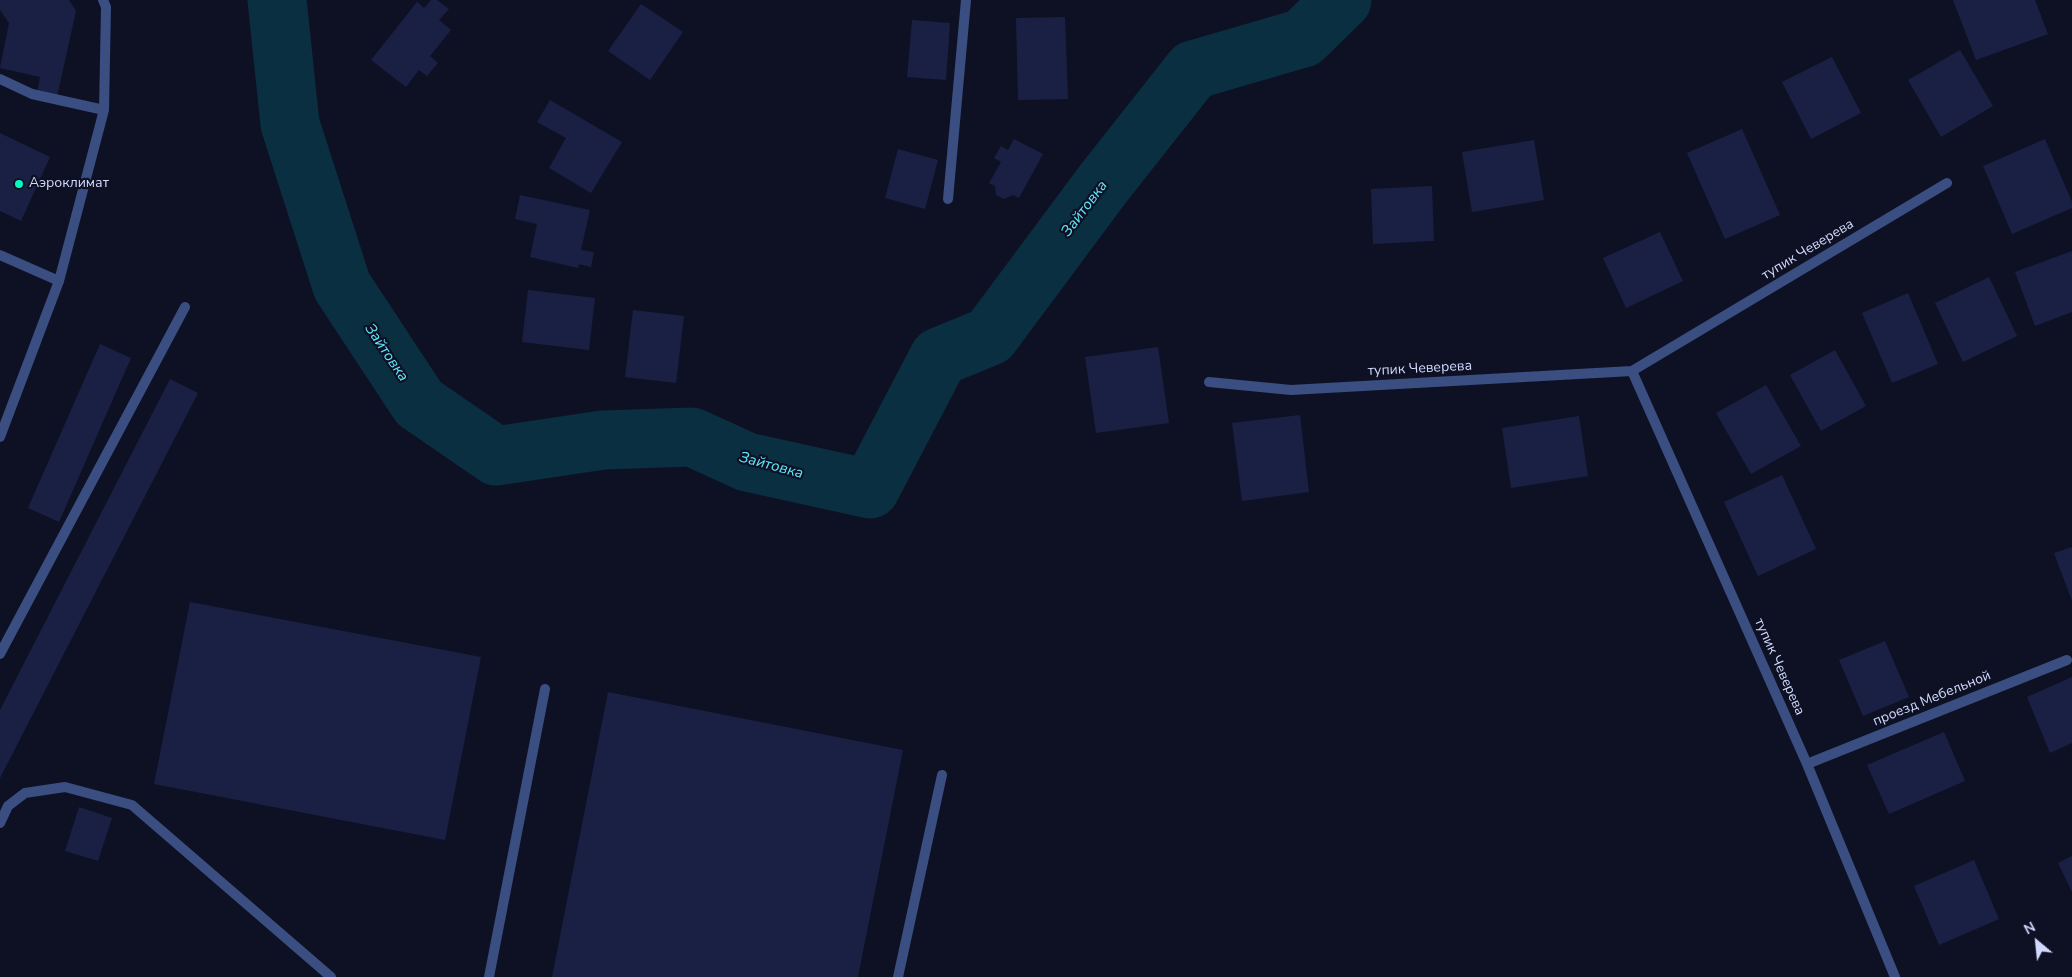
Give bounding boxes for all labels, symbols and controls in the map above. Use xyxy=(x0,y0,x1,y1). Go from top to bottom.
place label: Аэроклимат xyxy=(29,176,109,192)
water label: Зайтовка xyxy=(1058,177,1112,241)
marker: Аэроклимат xyxy=(13,178,25,190)
street label: тупик Чеверева xyxy=(1759,216,1857,284)
water label: Зайтовка xyxy=(360,321,412,385)
street label: тупик Чеверева xyxy=(1367,358,1473,380)
water label: Зайтовка xyxy=(737,449,805,483)
street label: тупик Чеверева xyxy=(1750,616,1808,718)
street label: проезд Мебельной xyxy=(1870,668,1994,730)
north arrow xyxy=(2012,917,2062,967)
text: N xyxy=(2021,917,2039,939)

